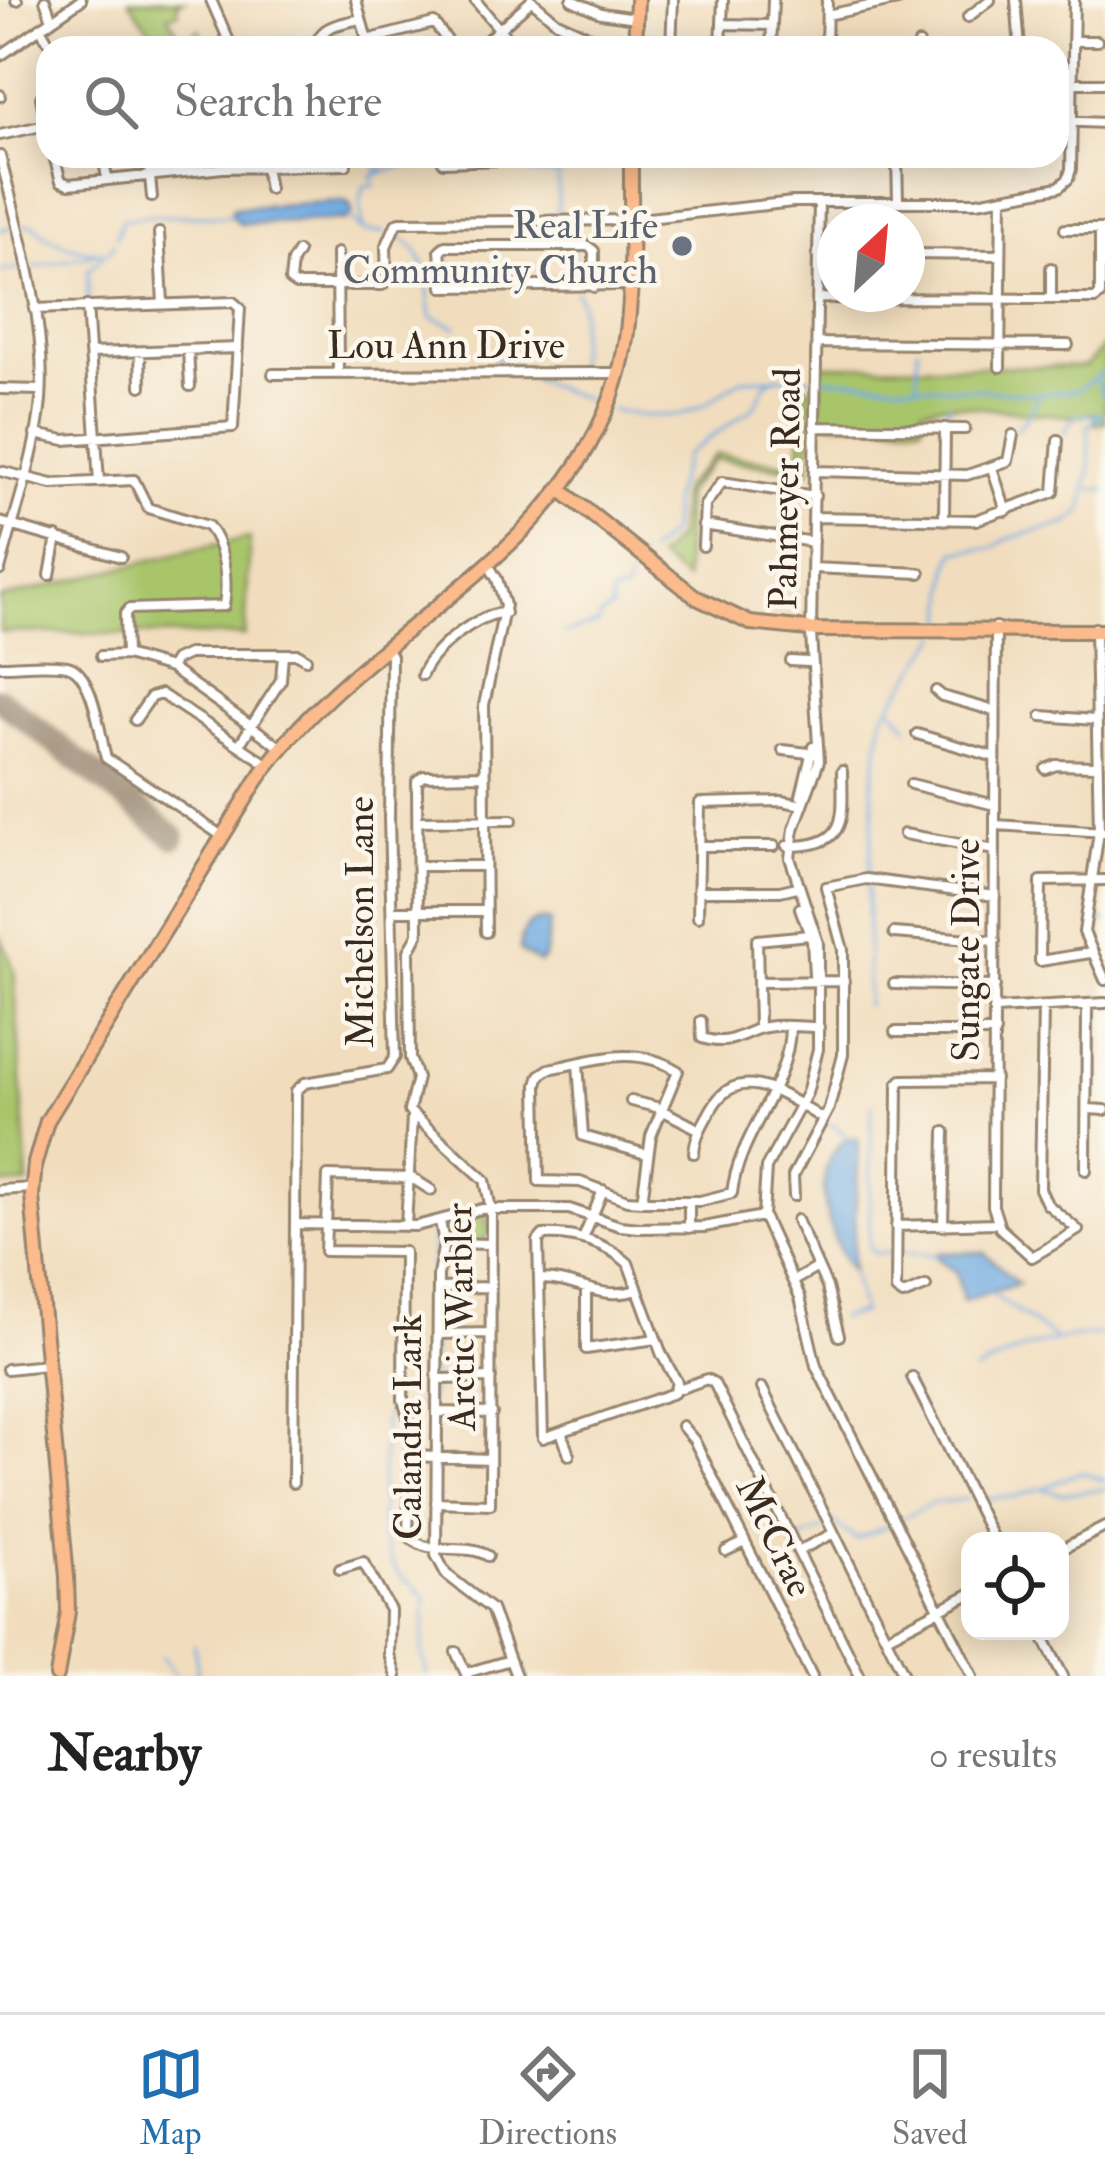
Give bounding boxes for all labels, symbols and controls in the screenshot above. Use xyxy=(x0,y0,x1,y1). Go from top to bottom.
search box xyxy=(36,36,1069,168)
icon: search xyxy=(78,69,144,135)
text: Search here xyxy=(174,74,382,130)
place label: Real Life Community Church xyxy=(343,201,658,295)
north arrow xyxy=(817,204,925,312)
marker: Real Life Community Church xyxy=(669,233,695,259)
street label: Lou Ann Drive xyxy=(327,321,565,370)
street label: Pahmeyer Road xyxy=(759,367,812,611)
street label: Michelson Lane xyxy=(336,796,385,1048)
street label: Sungate Drive xyxy=(942,838,991,1062)
street label: Arctic Warbler xyxy=(434,1202,487,1432)
street label: Calandra Lark xyxy=(384,1314,433,1540)
street label: McCrae xyxy=(725,1468,825,1605)
map controls xyxy=(961,1532,1069,1640)
button: locate xyxy=(961,1532,1069,1640)
text: Nearby xyxy=(48,1722,201,1786)
text: 0 results xyxy=(929,1730,1057,1779)
tab: Map xyxy=(138,2041,204,2154)
tab: Directions xyxy=(479,2041,617,2154)
tab: Saved xyxy=(892,2041,967,2154)

